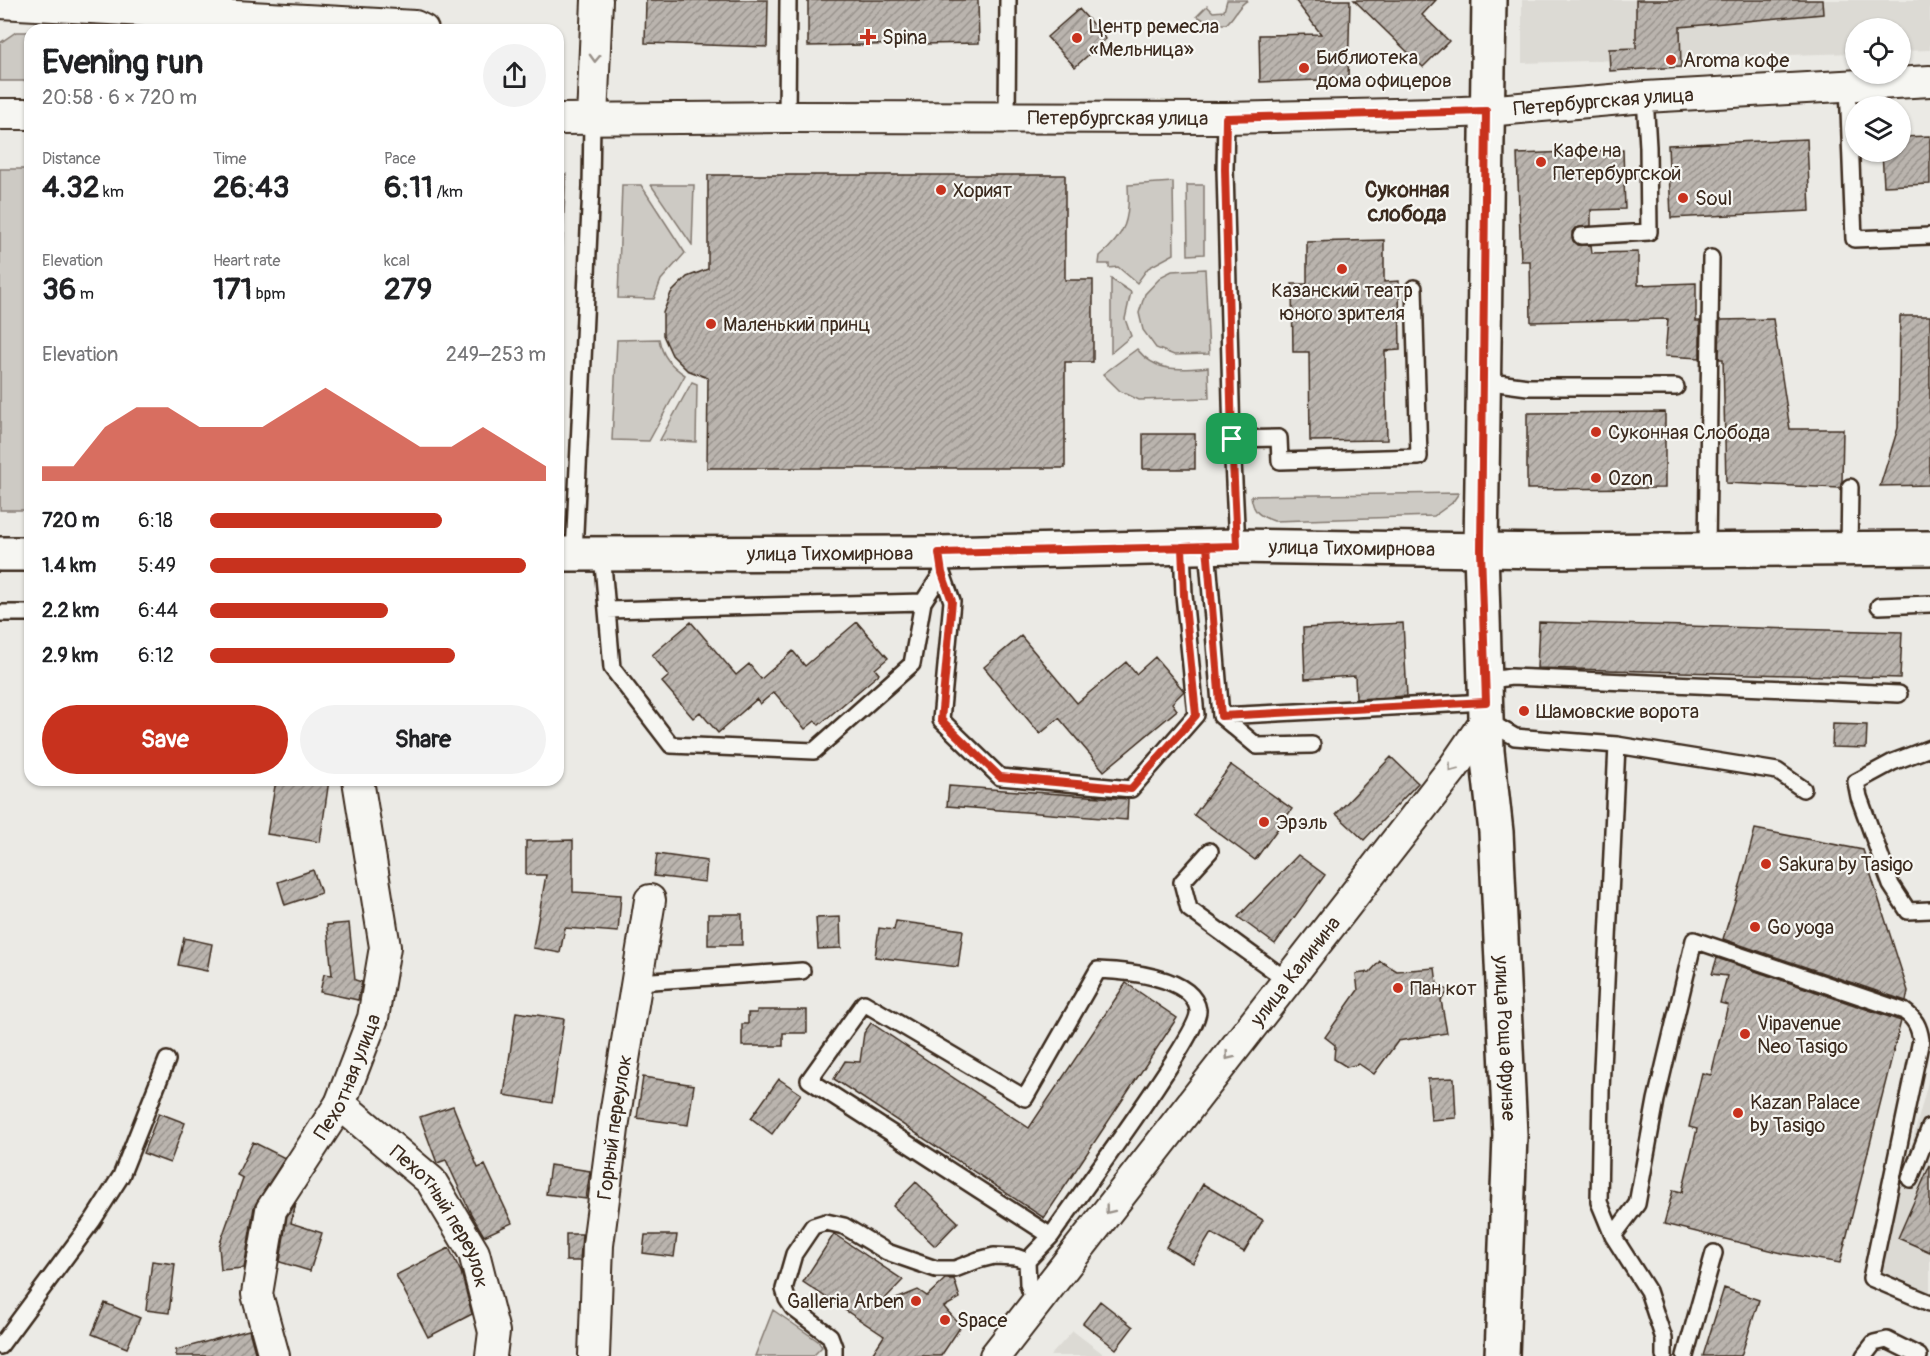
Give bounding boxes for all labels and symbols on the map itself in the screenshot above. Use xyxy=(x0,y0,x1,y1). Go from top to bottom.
place label: Центр ремесла «Мельница» xyxy=(1089,14,1219,62)
place label: Spina xyxy=(882,25,927,50)
marker: Spina xyxy=(859,28,877,46)
marker: Центр ремесла «Мельница» xyxy=(1070,31,1084,45)
place label: Библиотека дома офицеров xyxy=(1316,45,1452,93)
place label: Aroma кофе xyxy=(1683,48,1789,73)
marker: Aroma кофе xyxy=(1664,53,1678,67)
one-way arrow xyxy=(589,54,601,63)
marker: Библиотека дома офицеров xyxy=(1297,61,1311,75)
street label: Петербургская улица xyxy=(1512,82,1694,122)
street label: Петербургская улица xyxy=(1027,106,1208,131)
place label: Кафе на Петербургской xyxy=(1553,138,1681,186)
marker: Кафе на Петербургской xyxy=(1534,155,1548,169)
district label: Суконная слобода xyxy=(1365,177,1449,228)
place label: Хорият xyxy=(953,178,1012,203)
marker: Хорият xyxy=(934,183,948,197)
place label: Soul xyxy=(1695,186,1732,211)
marker: Soul xyxy=(1676,191,1690,205)
marker: Казанский театр юного зрителя xyxy=(1335,262,1349,276)
place label: Казанский театр юного зрителя xyxy=(1271,278,1413,326)
place label: Маленький принц xyxy=(723,312,870,337)
marker: Маленький принц xyxy=(704,317,718,331)
pin xyxy=(1206,413,1257,464)
place label: Суконная Слобода xyxy=(1608,420,1770,445)
marker: Суконная Слобода xyxy=(1589,425,1603,439)
place label: Ozon xyxy=(1608,466,1653,491)
marker: Ozon xyxy=(1589,471,1603,485)
street label: улица Тихомирнова xyxy=(1268,534,1435,562)
street label: улица Тихомирнова xyxy=(746,541,913,567)
place label: Шамовские ворота xyxy=(1536,699,1699,724)
marker: Шамовские ворота xyxy=(1517,704,1531,718)
one-way arrow xyxy=(1449,762,1460,773)
place label: Эрэль xyxy=(1276,810,1328,835)
marker: Эрэль xyxy=(1257,815,1271,829)
place label: Sakura by Tasigo xyxy=(1778,852,1914,877)
marker: Sakura by Tasigo xyxy=(1759,857,1773,871)
street label: улица Калинина xyxy=(1244,911,1346,1032)
place label: Go yoga xyxy=(1767,915,1834,940)
marker: Go yoga xyxy=(1748,920,1762,934)
street label: улица Роща Фрунзе xyxy=(1489,954,1521,1122)
place label: Пан кот xyxy=(1410,976,1477,1001)
marker: Пан кот xyxy=(1391,981,1405,995)
street label: Пехотная улица xyxy=(308,1010,386,1144)
place label: Vipavenue Neo Tasigo xyxy=(1757,1011,1848,1059)
marker: Vipavenue Neo Tasigo xyxy=(1738,1027,1752,1041)
one-way arrow xyxy=(1225,1049,1236,1060)
street label: Горный переулок xyxy=(592,1053,638,1201)
place label: Kazan Palace by Tasigo xyxy=(1750,1090,1860,1138)
marker: Kazan Palace by Tasigo xyxy=(1731,1106,1745,1120)
street label: Пехотный переулок xyxy=(385,1140,494,1291)
one-way arrow xyxy=(1106,1203,1117,1214)
place label: Galleria Arben xyxy=(787,1289,904,1314)
marker: Galleria Arben xyxy=(909,1294,923,1308)
place label: Space xyxy=(957,1308,1008,1333)
marker: Space xyxy=(938,1313,952,1327)

